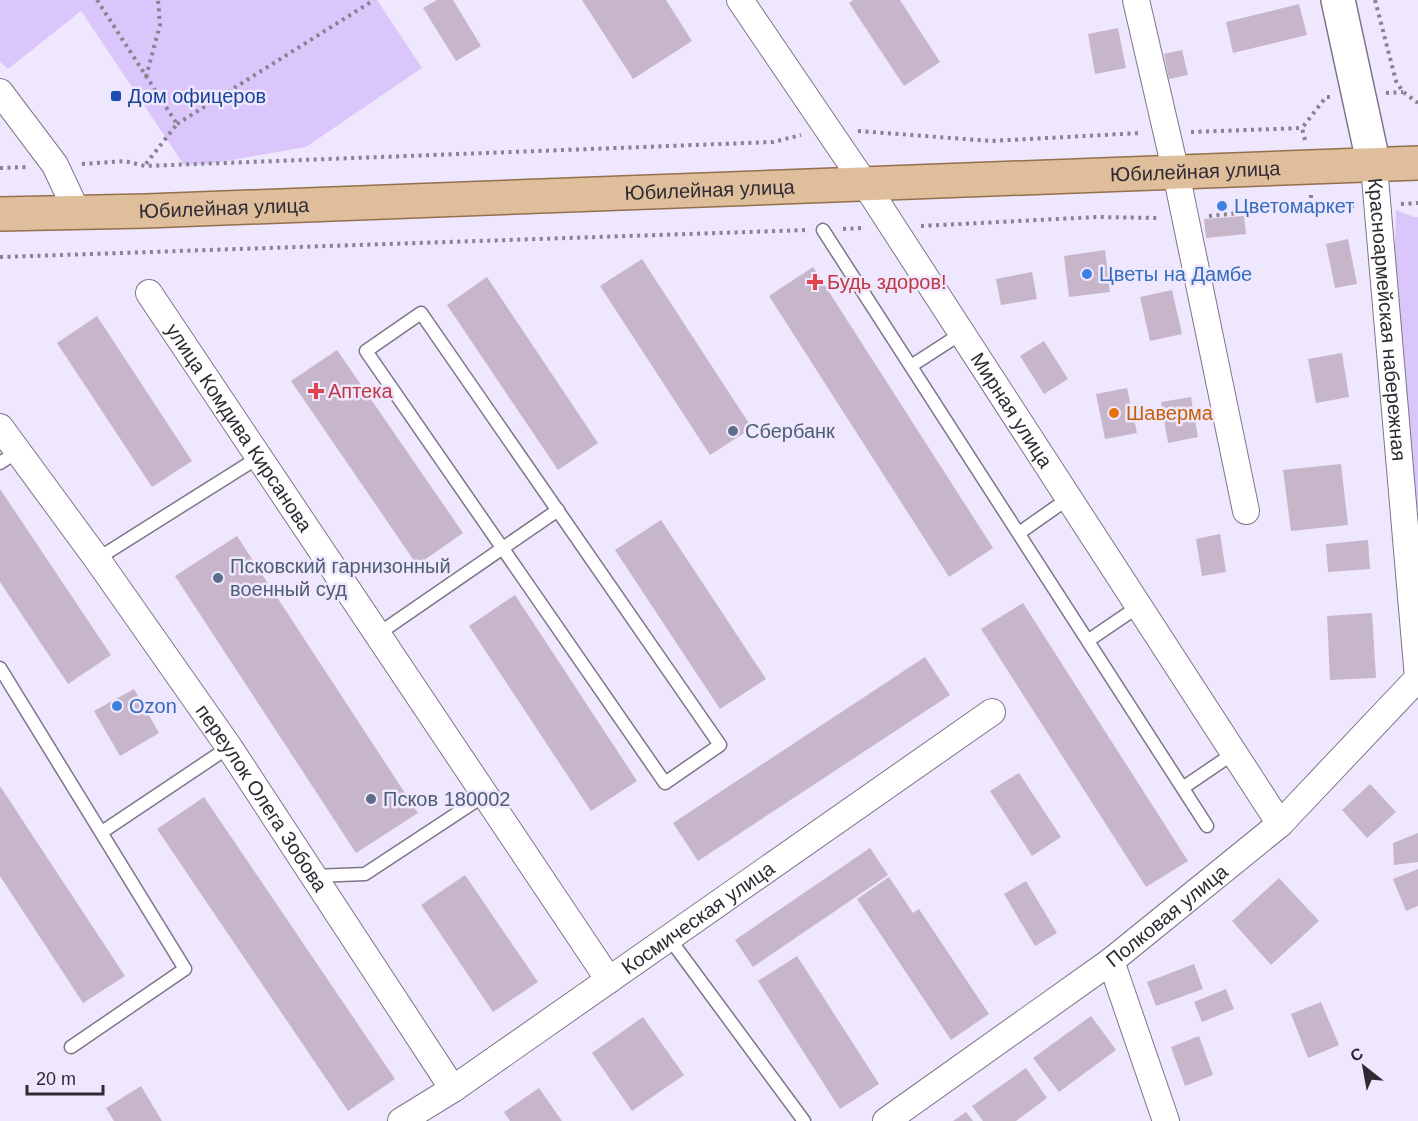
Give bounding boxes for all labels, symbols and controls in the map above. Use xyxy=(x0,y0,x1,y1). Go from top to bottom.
place label: Дом офицеров xyxy=(128,85,266,107)
marker: Дом офицеров xyxy=(109,89,123,103)
street label: Юбилейная улица xyxy=(1110,157,1282,186)
street label: Юбилейная улица xyxy=(624,175,796,204)
street label: Красноармейская набережная xyxy=(1364,177,1410,462)
street label: Юбилейная улица xyxy=(138,194,310,222)
place label: Цветомаркет xyxy=(1234,195,1354,217)
marker: Цветомаркет xyxy=(1215,199,1229,213)
place label: Цветы на Дамбе xyxy=(1099,263,1252,285)
marker: Цветы на Дамбе xyxy=(1080,267,1094,281)
place label: Будь здоров! xyxy=(827,271,947,293)
marker: Будь здоров! xyxy=(808,275,822,289)
street label: улица Комдива Кирсанова xyxy=(162,319,317,537)
street label: Мирная улица xyxy=(966,349,1057,472)
place label: Аптека xyxy=(328,380,393,402)
marker: Аптека xyxy=(309,384,323,398)
place label: Шаверма xyxy=(1126,402,1214,424)
marker: Шаверма xyxy=(1107,406,1121,420)
place label: Сбербанк xyxy=(745,420,835,442)
marker: Сбербанк xyxy=(726,424,740,438)
place label: Псковский гарнизонный военный суд xyxy=(230,555,451,600)
marker: Псковский гарнизонный военный суд xyxy=(211,571,225,585)
place label: Ozon xyxy=(129,695,177,717)
marker: Ozon xyxy=(110,699,124,713)
street label: переулок Олега Зобова xyxy=(192,700,332,896)
place label: Псков 180002 xyxy=(383,788,510,810)
marker: Псков 180002 xyxy=(364,792,378,806)
street label: Космическая улица xyxy=(618,856,779,979)
street label: Полковая улица xyxy=(1102,859,1233,971)
north arrow xyxy=(1334,1037,1394,1097)
text: С xyxy=(1347,1044,1366,1065)
scale bar xyxy=(27,1058,104,1096)
text: 20 m xyxy=(36,1069,76,1089)

